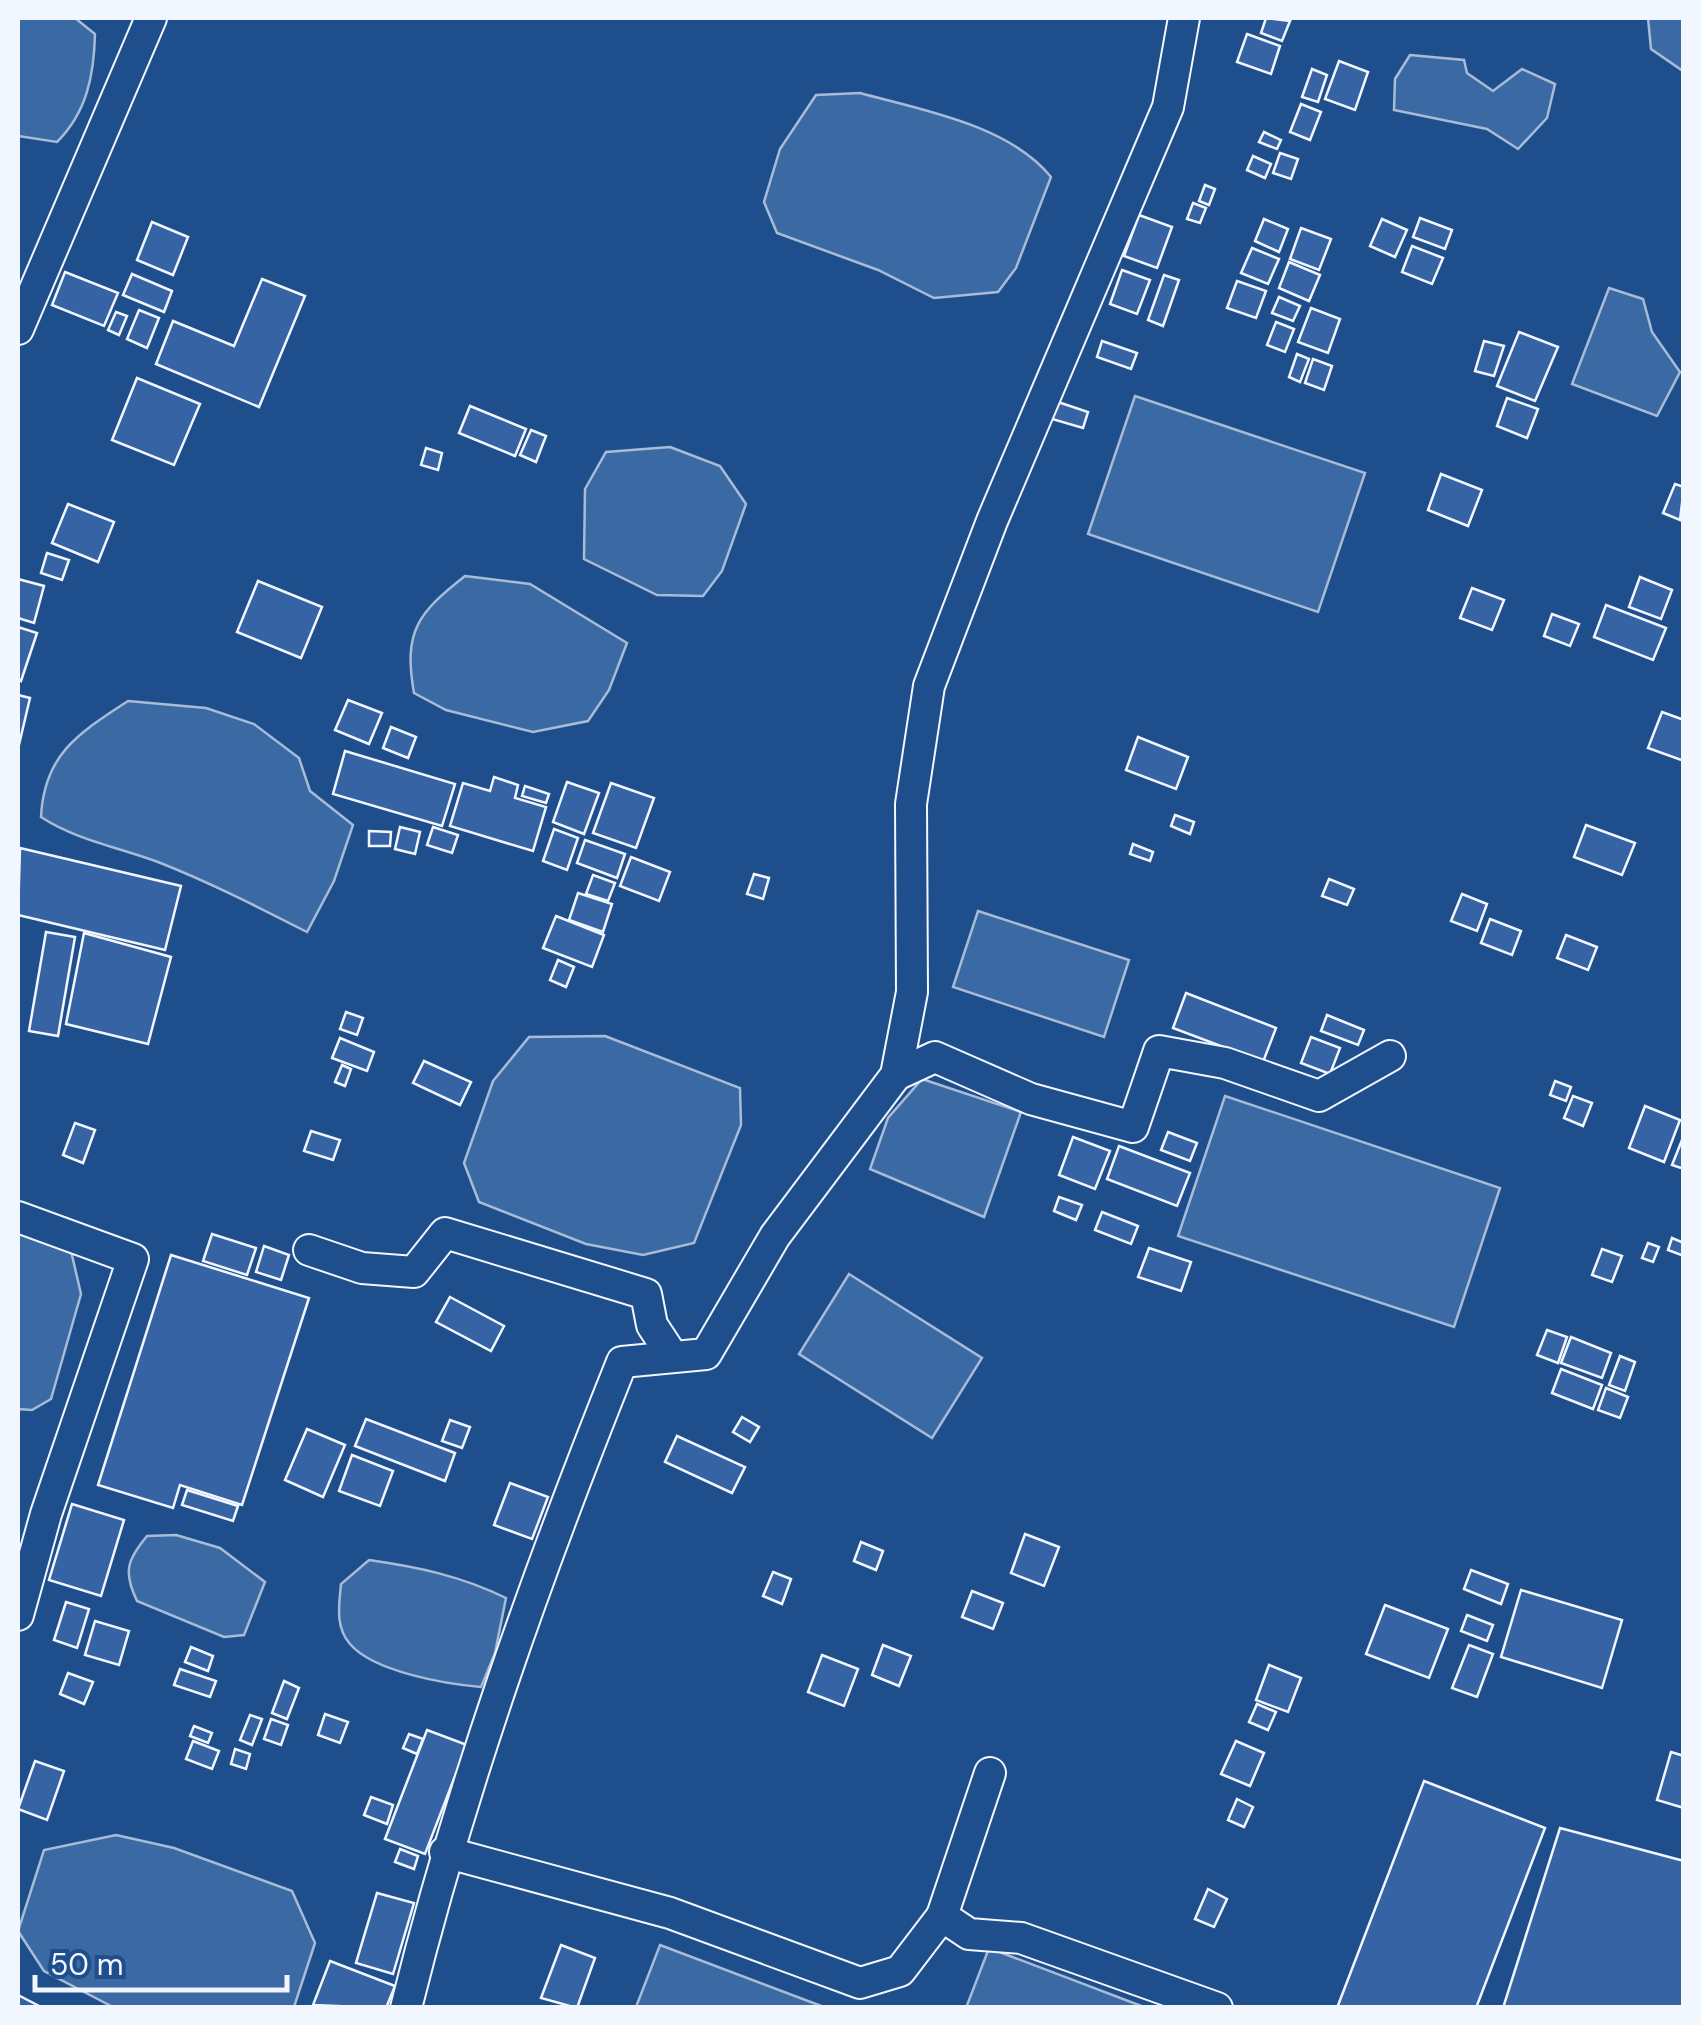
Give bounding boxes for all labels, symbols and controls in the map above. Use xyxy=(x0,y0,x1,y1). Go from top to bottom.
scale bar xyxy=(35,1930,288,1992)
text: 50 m xyxy=(50,1945,124,1984)

